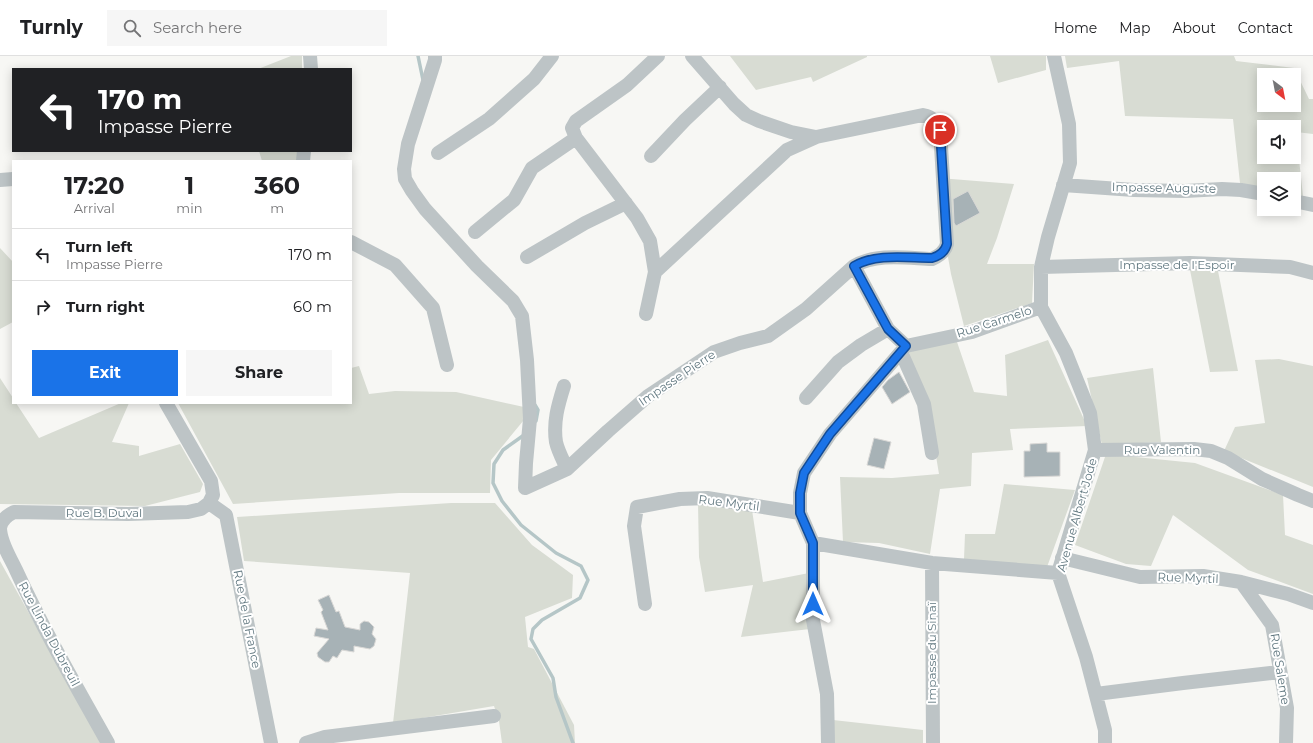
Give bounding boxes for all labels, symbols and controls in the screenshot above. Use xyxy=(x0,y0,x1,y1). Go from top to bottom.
search box xyxy=(107,10,387,46)
text: Turnly xyxy=(20,16,83,39)
icon: search xyxy=(121,17,143,39)
text: Search here xyxy=(153,18,242,37)
text: Home xyxy=(1054,19,1097,37)
text: Map xyxy=(1119,19,1150,37)
text: About xyxy=(1172,19,1216,37)
text: Contact xyxy=(1238,19,1293,37)
north arrow xyxy=(1257,68,1301,112)
map controls xyxy=(1257,68,1301,216)
text: 170 m xyxy=(98,82,182,116)
icon: left xyxy=(32,84,84,136)
pin xyxy=(923,113,957,147)
text: Impasse Pierre xyxy=(98,116,232,138)
icon: arrive xyxy=(929,119,951,141)
button: sound xyxy=(1257,120,1301,164)
text: 17:20 xyxy=(64,171,124,200)
text: 1 xyxy=(185,171,194,200)
text: 360 xyxy=(254,171,300,200)
button: layers xyxy=(1257,172,1301,216)
street label: Impasse Auguste xyxy=(1112,179,1216,196)
text: Arrival xyxy=(74,200,115,216)
text: min xyxy=(176,200,202,216)
text: m xyxy=(270,200,284,216)
text: Turn left xyxy=(66,237,133,256)
icon: left xyxy=(32,244,54,266)
text: 170 m xyxy=(288,245,332,264)
text: Impasse Pierre xyxy=(66,256,163,272)
street label: Impasse de l'Espoir xyxy=(1119,257,1235,272)
icon: right xyxy=(32,296,54,318)
text: Turn right xyxy=(66,297,145,316)
text: 60 m xyxy=(293,297,332,316)
street label: Rue Carmelo xyxy=(954,302,1033,341)
street label: Impasse Pierre xyxy=(635,346,718,409)
button: Exit xyxy=(32,350,178,396)
button: Share xyxy=(186,350,332,396)
street label: Rue Valentin xyxy=(1124,442,1200,457)
street label: Avenue Albert Jode xyxy=(1053,456,1100,573)
street label: Rue Myrtil xyxy=(698,491,760,514)
street label: Rue B. Duval xyxy=(66,505,142,520)
street label: Rue de la France xyxy=(231,568,264,669)
street label: Rue Myrtil xyxy=(1157,569,1219,586)
street label: Rue Linda Dubreuil xyxy=(15,579,83,689)
position arrow xyxy=(792,583,834,625)
street label: Impasse du Sinaï xyxy=(924,602,939,704)
street label: Rue Saleme xyxy=(1267,632,1294,706)

